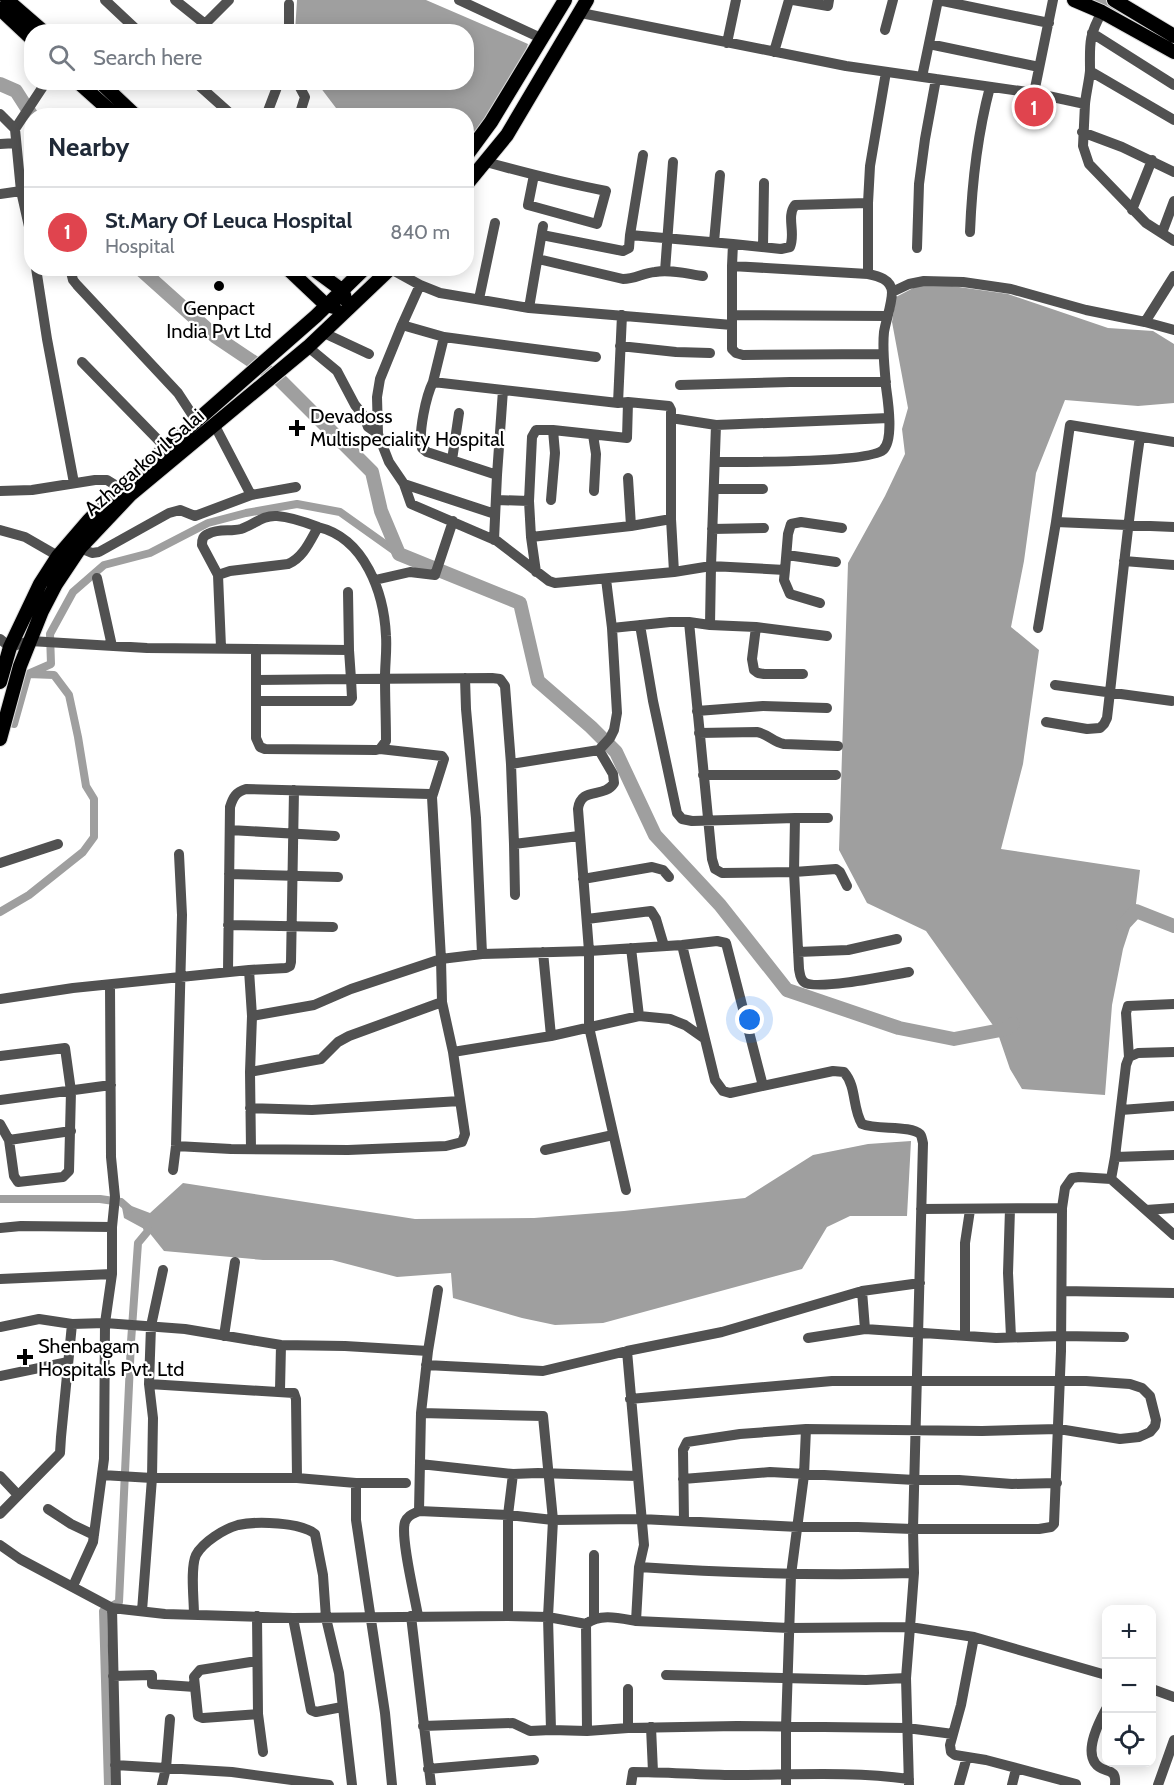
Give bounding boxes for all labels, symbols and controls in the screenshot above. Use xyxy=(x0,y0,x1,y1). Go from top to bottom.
search box xyxy=(24,24,474,90)
icon: search xyxy=(45,41,78,74)
text: Search here xyxy=(93,44,202,71)
pin: 1 xyxy=(1014,84,1054,130)
text: Nearby xyxy=(48,131,129,163)
text: St.Mary Of Leuca Hospital xyxy=(105,207,352,234)
text: 1 xyxy=(64,220,71,244)
text: 840 m xyxy=(390,220,450,244)
text: Hospital xyxy=(105,234,175,258)
marker: Genpact India Pvt Ltd xyxy=(212,279,226,293)
place label: Genpact India Pvt Ltd xyxy=(166,296,272,343)
street label: Azhagarkovil Salai xyxy=(79,404,209,520)
place label: Devadoss Multispeciality Hospital xyxy=(310,404,505,451)
marker: Devadoss Multispeciality Hospital xyxy=(288,419,306,437)
your location xyxy=(735,1005,764,1034)
place label: Shenbagam Hospitals Pvt. Ltd xyxy=(38,1334,184,1381)
marker: Shenbagam Hospitals Pvt. Ltd xyxy=(16,1348,34,1366)
map controls xyxy=(1102,1605,1156,1767)
button: + xyxy=(1102,1605,1156,1659)
button: − xyxy=(1102,1659,1156,1713)
button: locate xyxy=(1102,1713,1156,1767)

